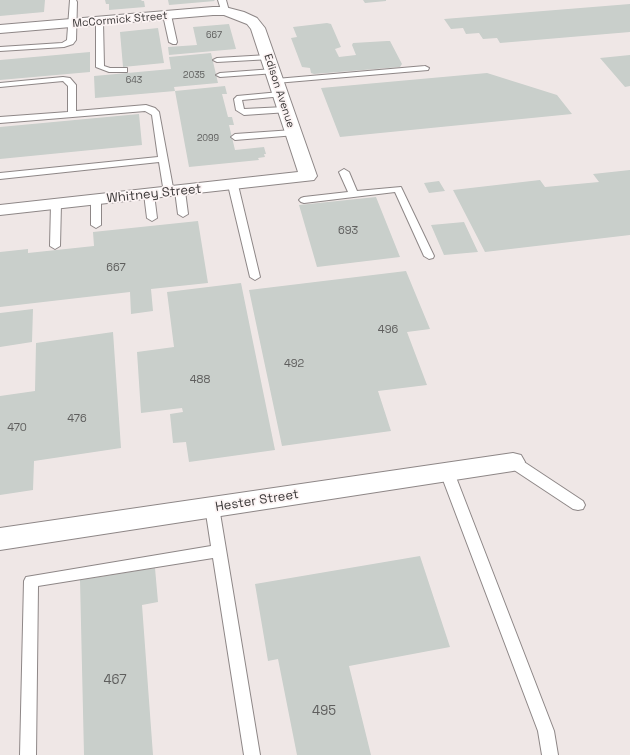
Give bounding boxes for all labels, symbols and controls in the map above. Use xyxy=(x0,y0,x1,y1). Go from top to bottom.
street label: McCormick Street xyxy=(72,9,168,31)
house number: 667 xyxy=(206,31,222,41)
street label: Edison Avenue xyxy=(261,52,297,130)
house number: 2035 xyxy=(183,71,205,81)
house number: 643 xyxy=(126,76,142,86)
house number: 2099 xyxy=(197,134,219,144)
street label: Whitney Street xyxy=(106,181,202,207)
house number: 693 xyxy=(338,224,358,238)
house number: 667 xyxy=(106,261,126,275)
house number: 496 xyxy=(378,323,398,337)
house number: 492 xyxy=(284,357,304,371)
house number: 488 xyxy=(190,373,210,387)
house number: 476 xyxy=(67,412,87,426)
house number: 470 xyxy=(7,421,27,435)
street label: Hester Street xyxy=(214,487,300,515)
house number: 467 xyxy=(103,672,127,688)
house number: 495 xyxy=(312,703,336,719)

